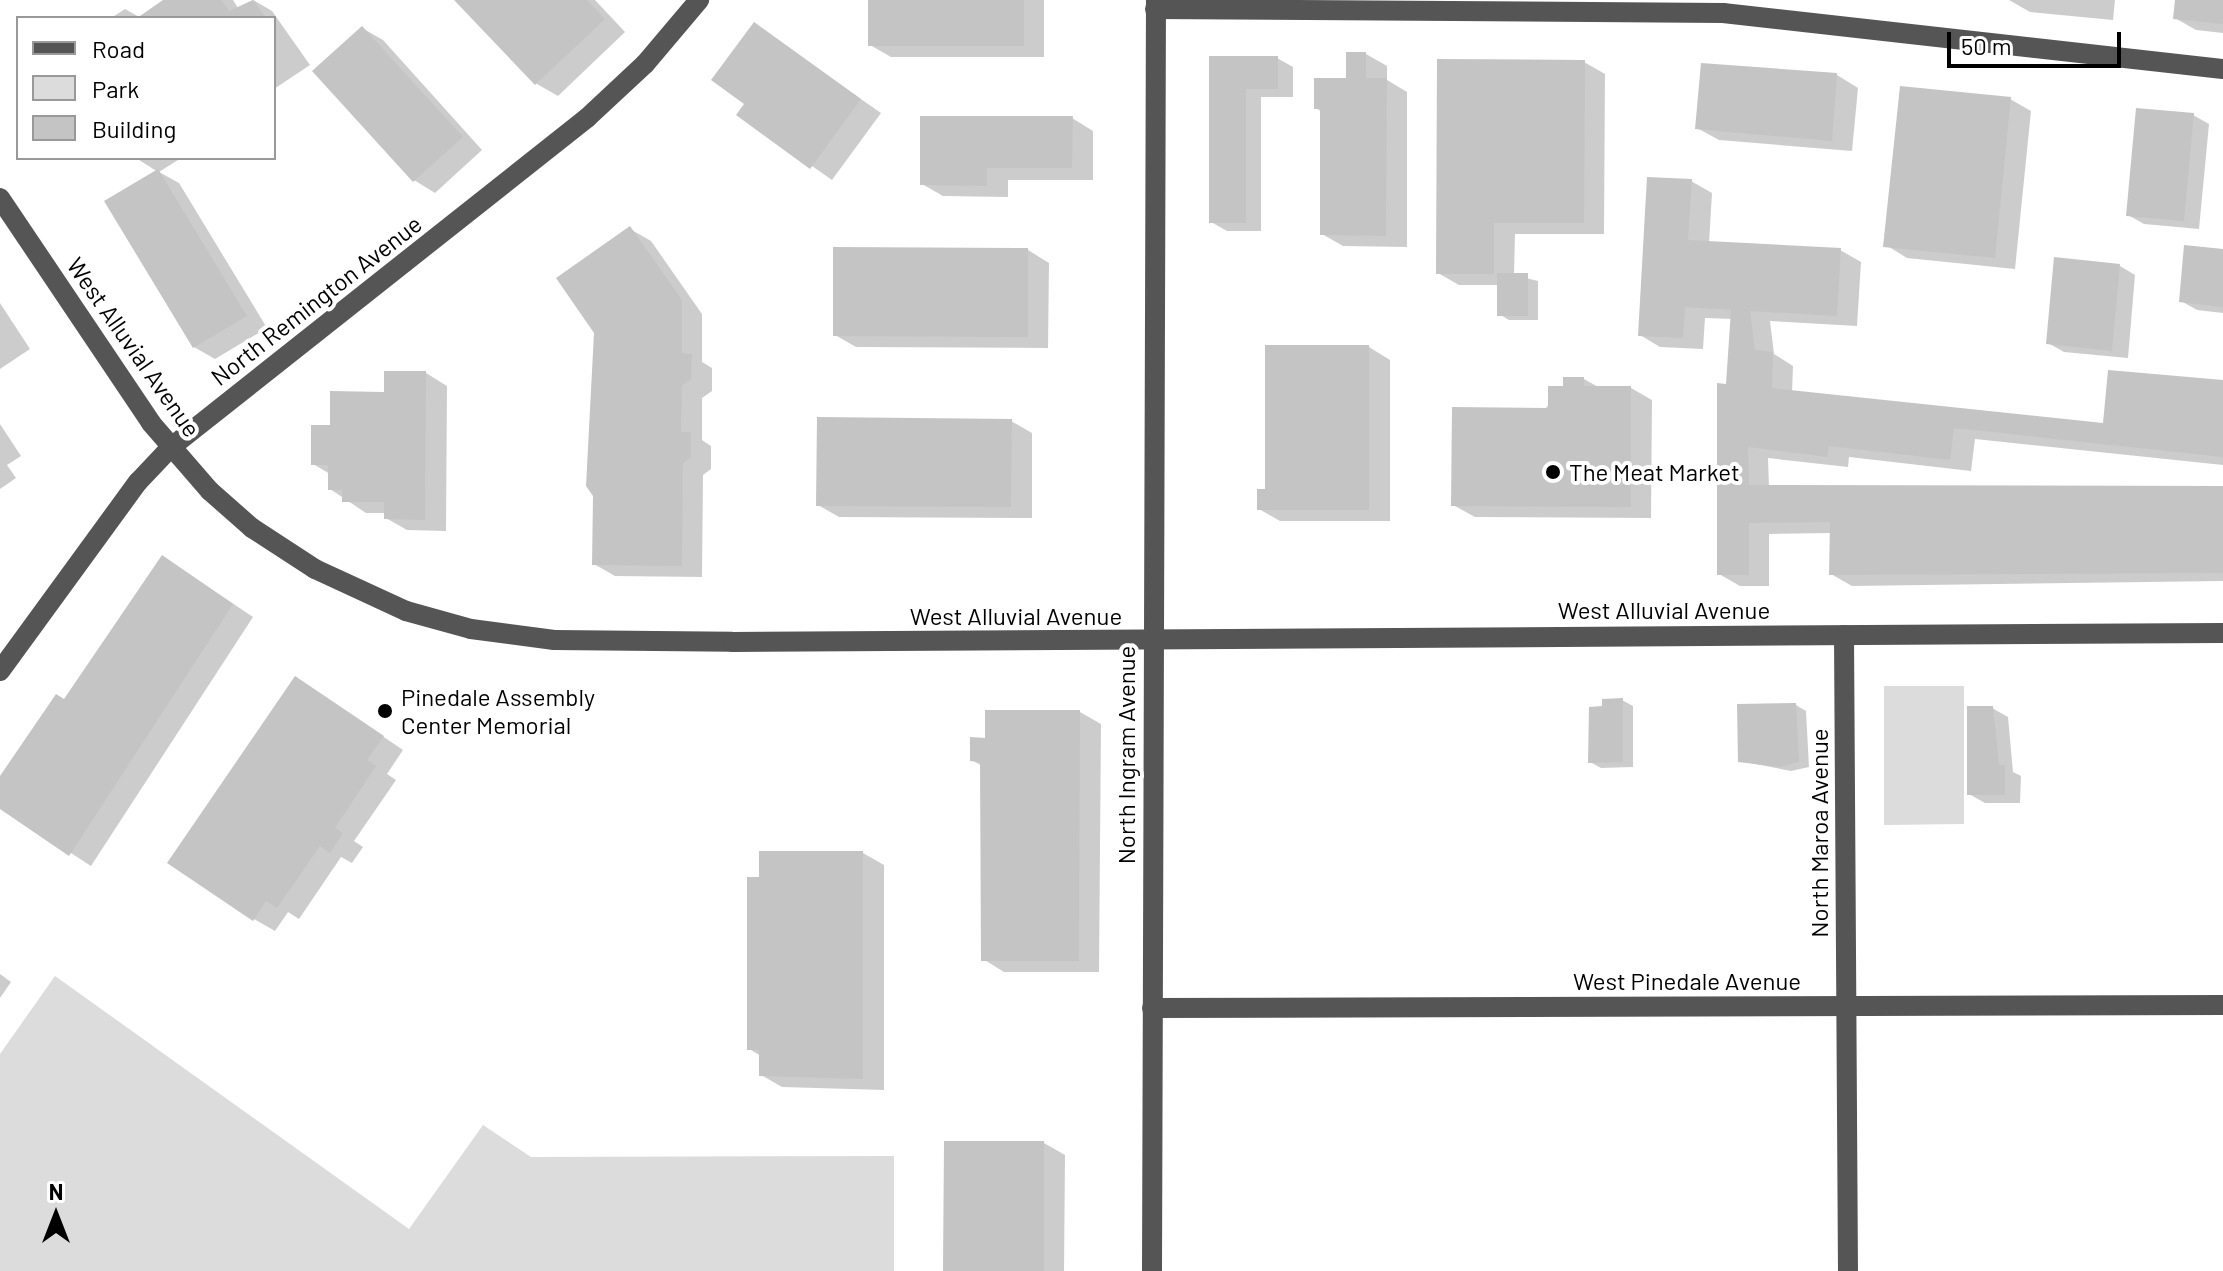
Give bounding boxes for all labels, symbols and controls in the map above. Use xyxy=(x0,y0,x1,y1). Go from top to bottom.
legend xyxy=(16,16,276,160)
scale bar xyxy=(1951,16,2125,66)
text: 50 m xyxy=(1961,31,2012,60)
text: Road xyxy=(92,34,145,63)
text: Park xyxy=(92,74,139,103)
text: Building xyxy=(92,114,176,143)
street label: North Remington Avenue xyxy=(205,209,427,391)
street label: West Alluvial Avenue xyxy=(61,252,207,442)
place label: The Meat Market xyxy=(1569,458,1740,486)
marker: The Meat Market xyxy=(1544,463,1562,481)
street label: West Alluvial Avenue xyxy=(1558,596,1770,624)
street label: West Alluvial Avenue xyxy=(910,602,1122,630)
street label: North Ingram Avenue xyxy=(1112,646,1140,864)
place label: Pinedale Assembly Center Memorial xyxy=(401,683,595,739)
marker: Pinedale Assembly Center Memorial xyxy=(376,702,394,720)
street label: North Maroa Avenue xyxy=(1805,728,1833,938)
street label: West Pinedale Avenue xyxy=(1573,967,1801,995)
north arrow xyxy=(16,1175,96,1255)
text: N xyxy=(49,1178,63,1204)

